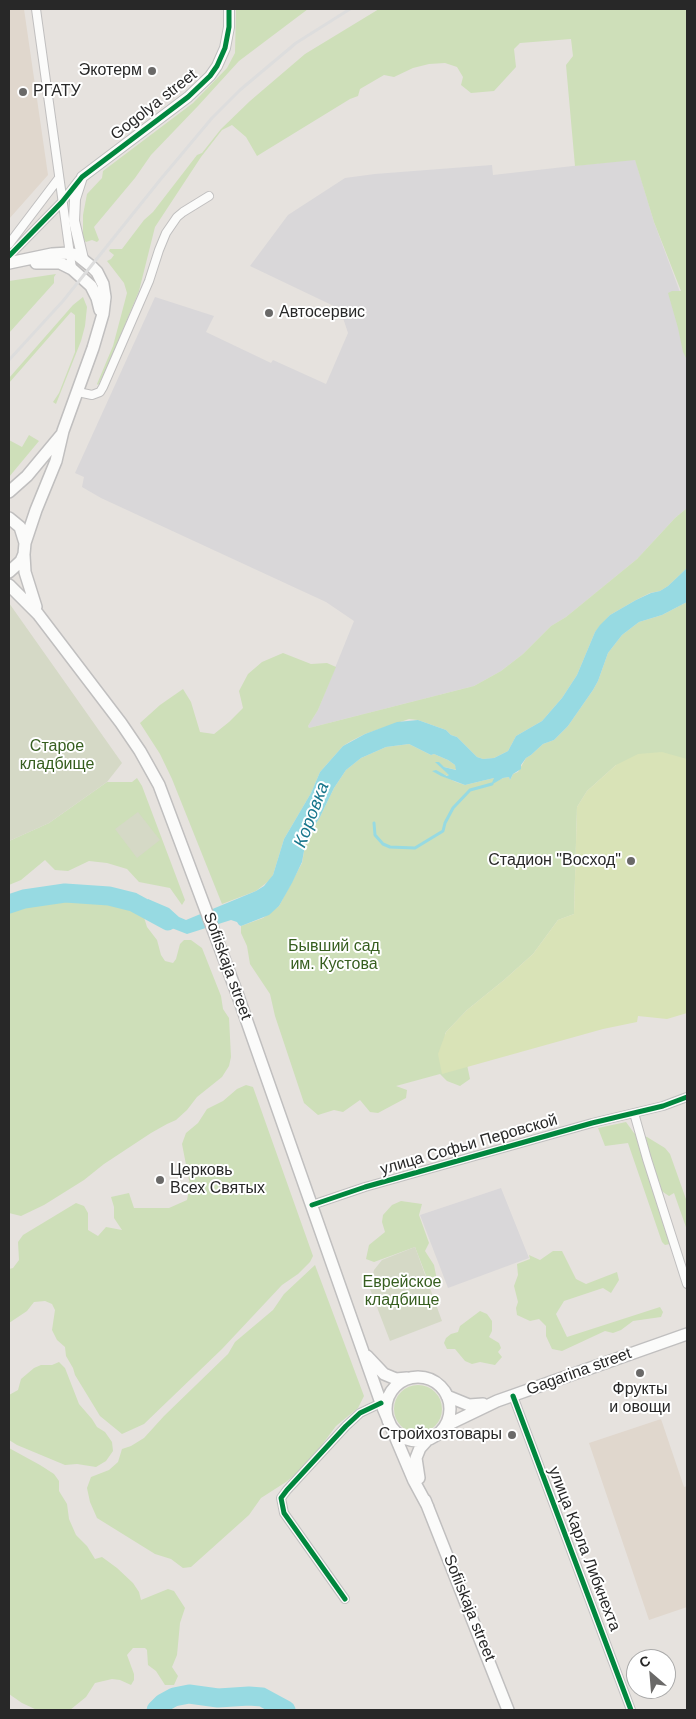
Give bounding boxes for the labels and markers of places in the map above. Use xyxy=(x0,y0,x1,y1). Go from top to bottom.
place label: Экотерм xyxy=(79,61,142,81)
marker: Экотерм xyxy=(146,65,158,77)
place label: РГАТУ xyxy=(33,82,81,102)
marker: РГАТУ xyxy=(17,86,29,98)
place label: Автосервис xyxy=(279,303,365,323)
marker: Автосервис xyxy=(263,307,275,319)
place label: Стадион "Восход" xyxy=(488,851,621,871)
marker: Стадион "Восход" xyxy=(625,855,637,867)
place label: Церковь Всех Святых xyxy=(170,1161,265,1199)
marker: Церковь Всех Святых xyxy=(154,1174,166,1186)
marker: Фрукты и овощи xyxy=(634,1367,646,1379)
place label: Фрукты и овощи xyxy=(609,1380,671,1418)
place label: Стройхозтовары xyxy=(379,1425,502,1445)
marker: Стройхозтовары xyxy=(506,1429,518,1441)

